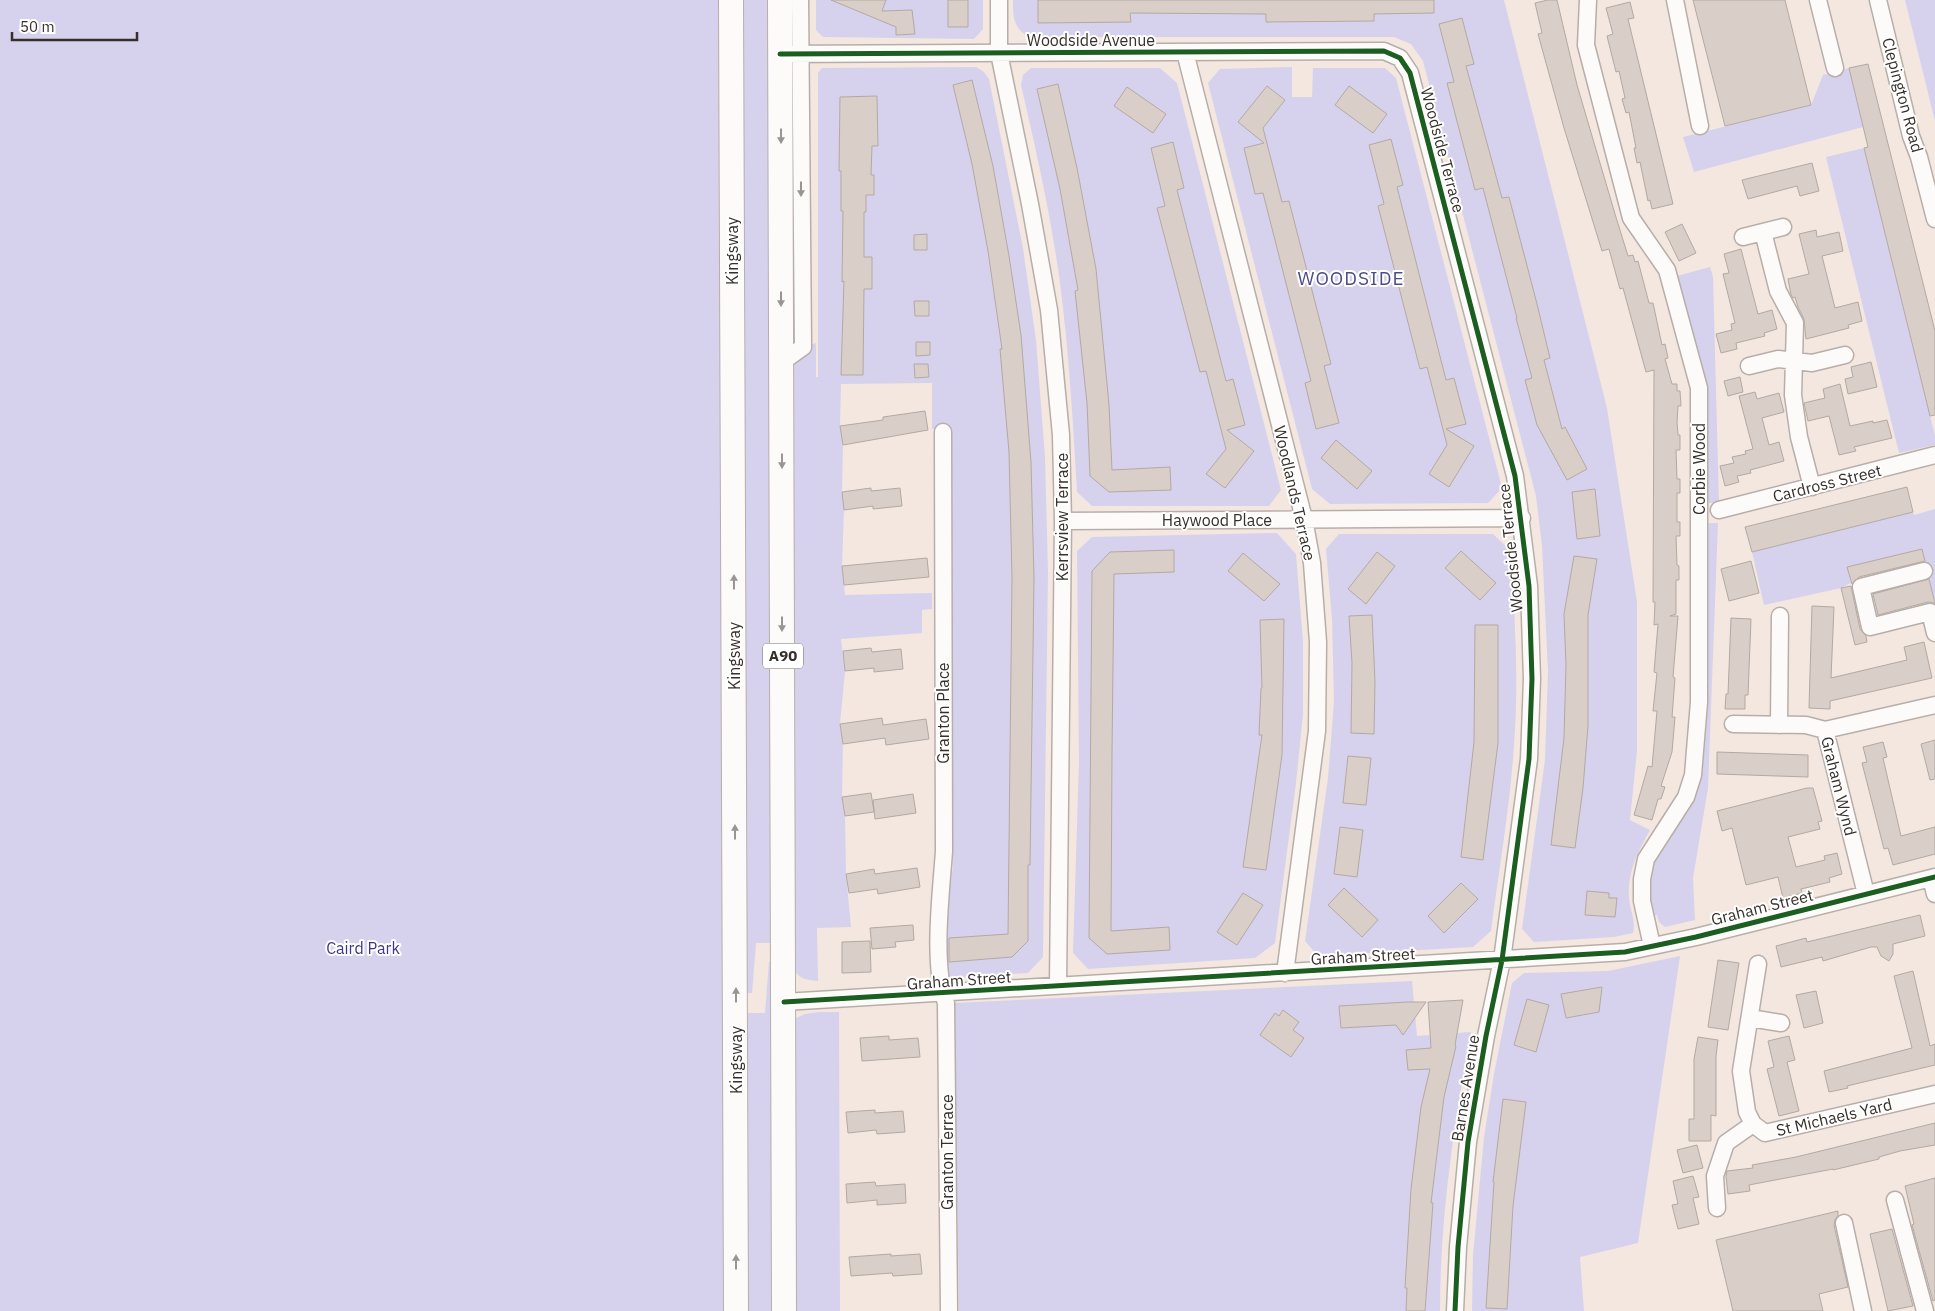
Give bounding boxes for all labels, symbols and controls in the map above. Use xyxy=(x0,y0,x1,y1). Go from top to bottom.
scale bar xyxy=(12,10,138,42)
text: 50 m xyxy=(20,17,55,36)
street label: Woodside Avenue xyxy=(1027,30,1155,50)
street label: Clepington Road xyxy=(1878,35,1928,155)
street label: Woodside Terrace xyxy=(1417,85,1469,215)
one-way arrow xyxy=(777,128,785,144)
one-way arrow xyxy=(797,181,805,197)
street label: Kingsway xyxy=(722,217,742,285)
district label: WOODSIDE xyxy=(1297,266,1405,290)
one-way arrow xyxy=(777,291,785,307)
street label: Corbie Wood xyxy=(1689,423,1709,515)
street label: Woodlands Terrace xyxy=(1270,424,1320,563)
one-way arrow xyxy=(778,453,786,469)
street label: Kerrsview Terrace xyxy=(1052,453,1072,581)
street label: Cardross Street xyxy=(1771,460,1883,506)
street label: Woodside Terrace xyxy=(1493,483,1527,613)
street label: Haywood Place xyxy=(1162,510,1272,530)
one-way arrow xyxy=(730,574,738,590)
one-way arrow xyxy=(779,616,787,632)
street label: Kingsway xyxy=(724,622,744,690)
road number: A90 xyxy=(763,644,803,668)
street label: Granton Place xyxy=(933,662,953,764)
street label: Graham Wynd xyxy=(1817,734,1861,838)
one-way arrow xyxy=(731,824,739,840)
street label: Graham Street xyxy=(1709,885,1815,929)
park label: Caird Park xyxy=(326,938,400,958)
street label: Graham Street xyxy=(1310,943,1416,969)
street label: Graham Street xyxy=(906,966,1012,994)
one-way arrow xyxy=(732,987,740,1003)
street label: Kingsway xyxy=(726,1026,746,1094)
street label: Barnes Avenue xyxy=(1447,1033,1483,1143)
street label: Granton Terrace xyxy=(937,1094,957,1210)
street label: St Michaels Yard xyxy=(1774,1094,1894,1140)
one-way arrow xyxy=(732,1254,740,1270)

